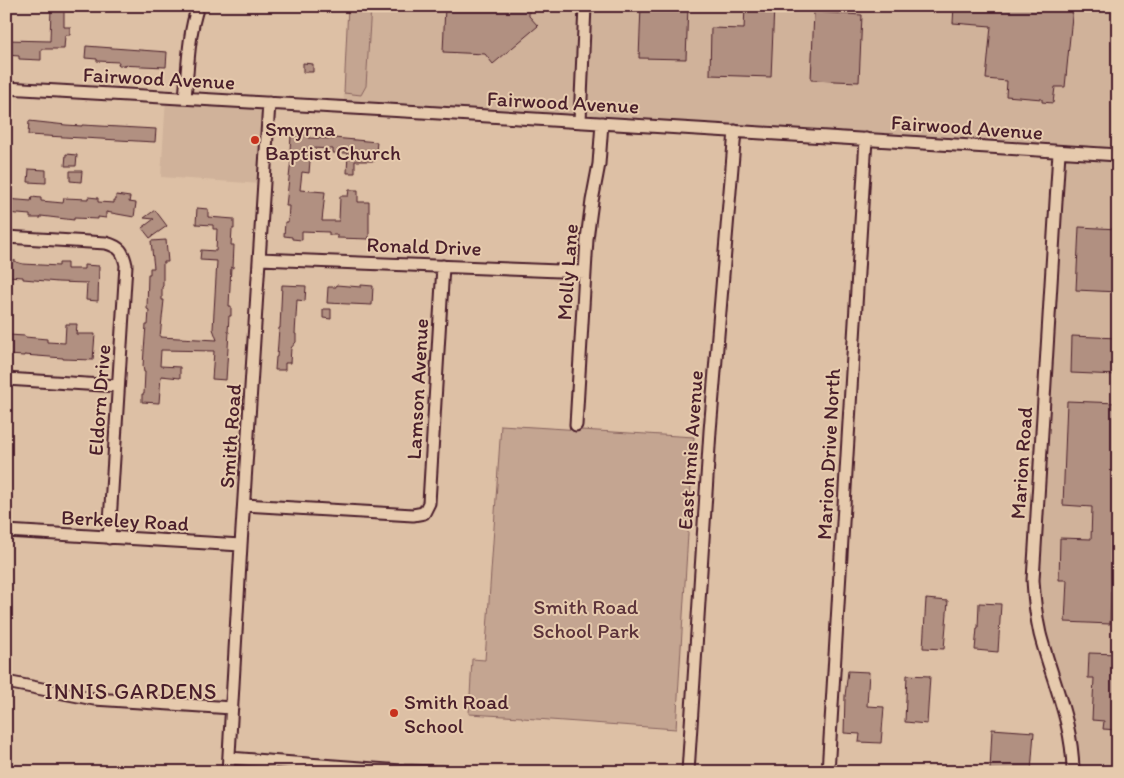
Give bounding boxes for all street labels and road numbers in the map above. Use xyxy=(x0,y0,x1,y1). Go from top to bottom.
street label: Fairwood Avenue xyxy=(82,62,236,94)
street label: Fairwood Avenue xyxy=(486,86,640,118)
street label: Fairwood Avenue xyxy=(890,109,1044,145)
street label: Molly Lane xyxy=(551,223,583,321)
street label: Ronald Drive xyxy=(366,232,482,260)
street label: Lamson Avenue xyxy=(401,318,433,460)
street label: Eldorn Drive xyxy=(83,344,115,456)
street label: Marion Drive North xyxy=(811,367,845,540)
street label: East Innis Avenue xyxy=(672,369,708,531)
street label: Smith Road xyxy=(214,382,246,489)
street label: Marion Road xyxy=(1005,405,1037,520)
street label: Berkeley Road xyxy=(60,504,190,536)

